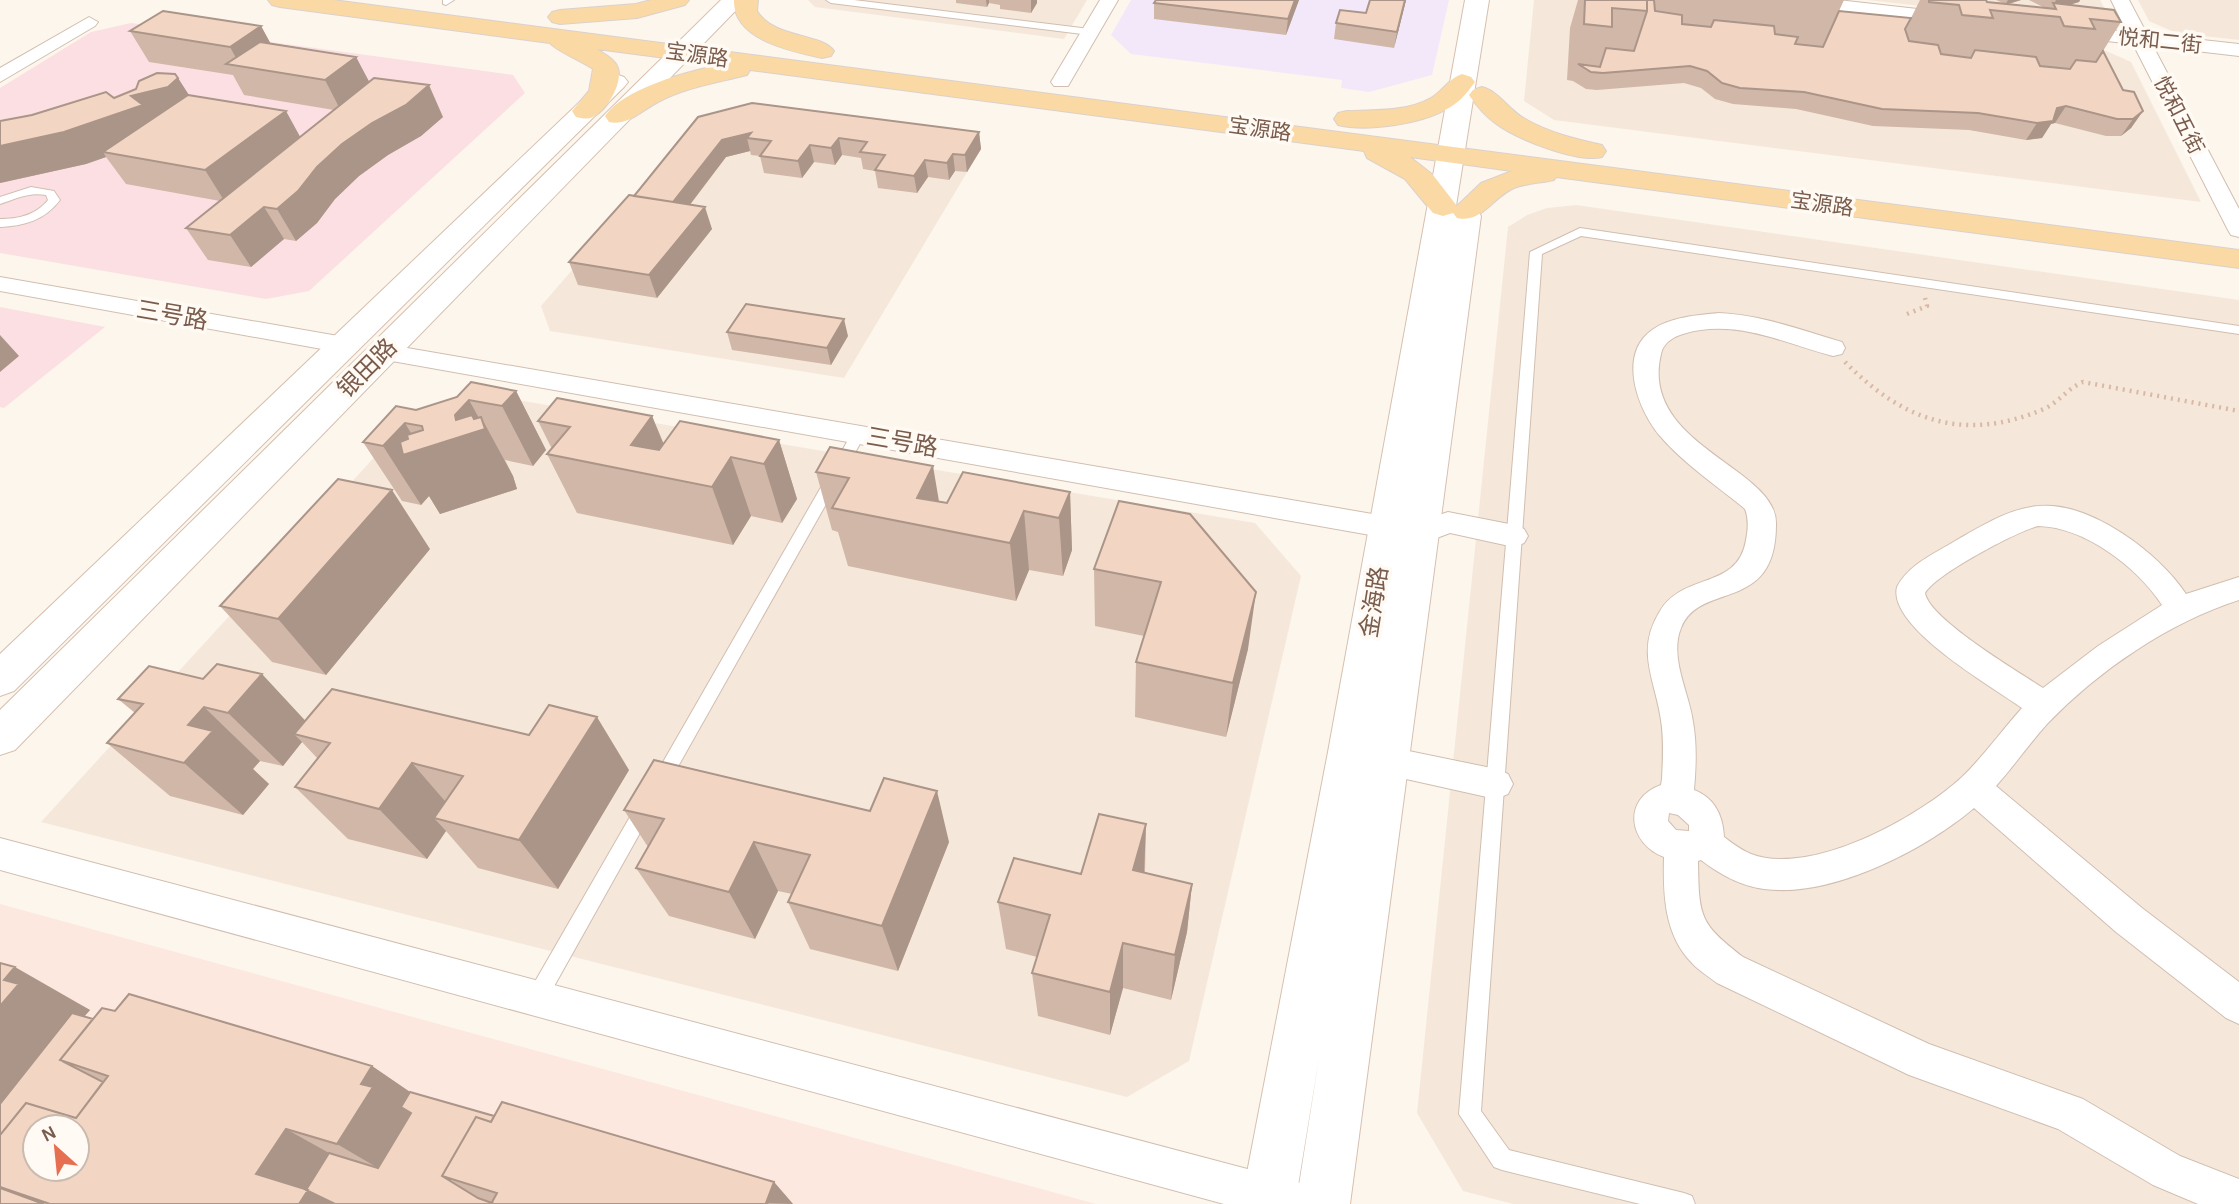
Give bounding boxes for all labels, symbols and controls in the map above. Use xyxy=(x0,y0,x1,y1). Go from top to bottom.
street label: 悦和二街 xyxy=(2117,25,2203,57)
street label: 宝源路 xyxy=(664,39,730,71)
street label: 悦和五街 xyxy=(2149,72,2209,158)
street label: 宝源路 xyxy=(1227,113,1293,145)
street label: 宝源路 xyxy=(1789,188,1855,220)
street label: 三号路 xyxy=(134,295,210,335)
street label: 银田路 xyxy=(332,333,402,403)
street label: 三号路 xyxy=(864,422,940,462)
street label: 金海路 xyxy=(1355,564,1393,640)
north arrow xyxy=(21,1113,91,1183)
text: N xyxy=(38,1121,60,1147)

